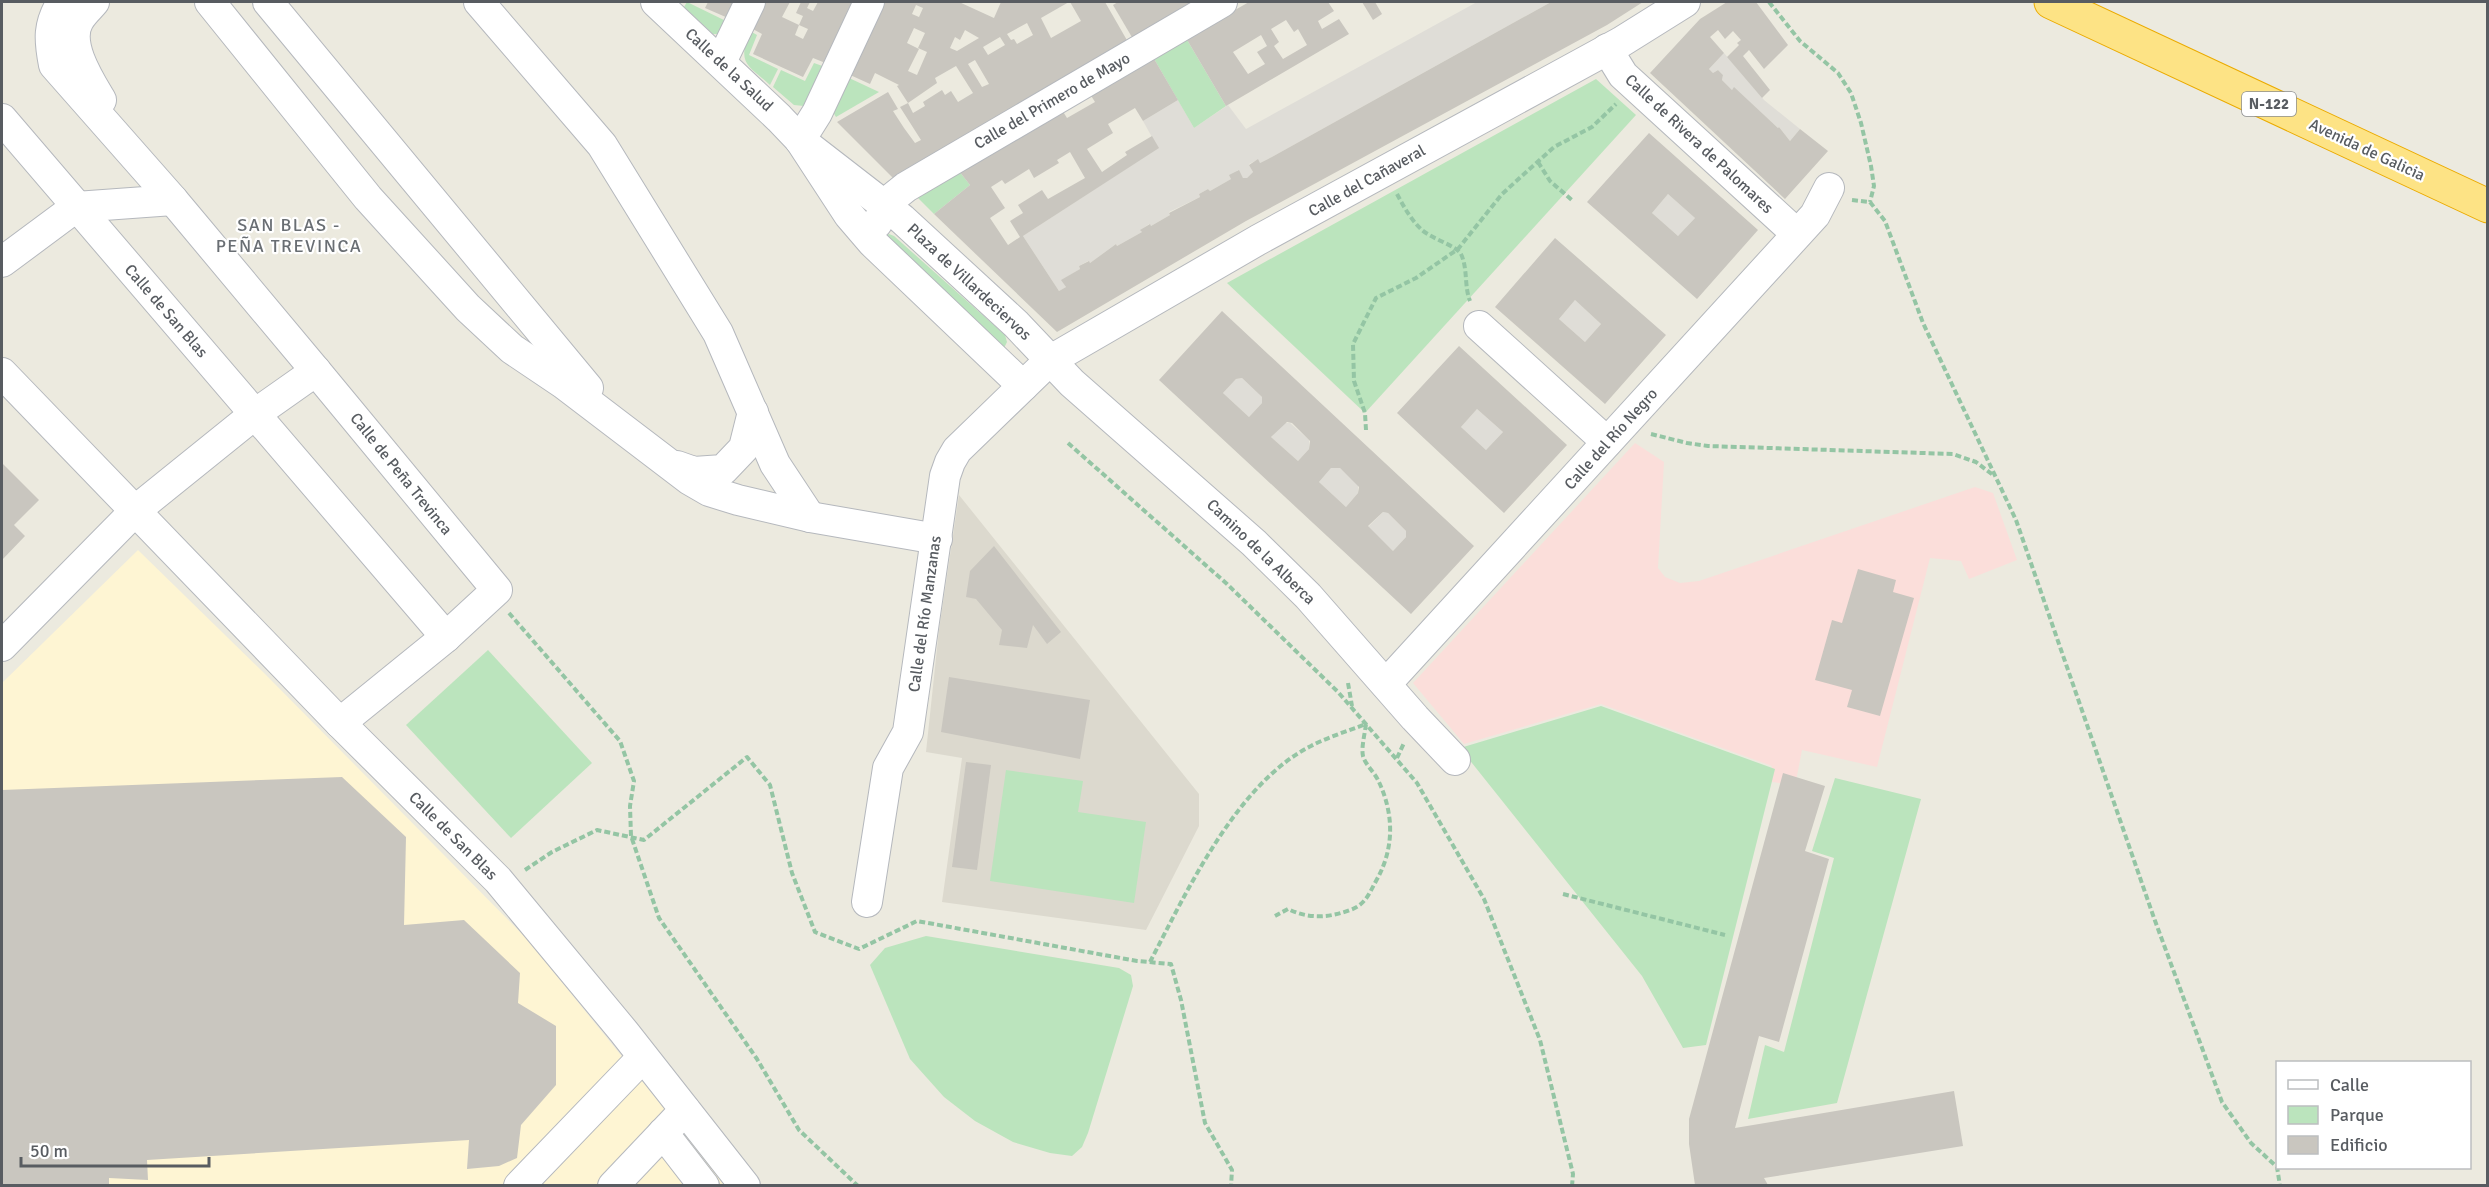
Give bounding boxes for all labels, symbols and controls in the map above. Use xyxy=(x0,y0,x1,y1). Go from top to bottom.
street label: Calle de la Salud xyxy=(681,24,777,116)
street label: Calle del Primero de Mayo xyxy=(970,48,1134,154)
street label: Calle de Rivera de Palomares xyxy=(1621,70,1777,218)
road number: N-122 xyxy=(2242,92,2296,116)
street label: Avenida de Galicia xyxy=(2306,114,2428,186)
street label: Calle del Cañaveral xyxy=(1305,140,1429,221)
district label: SAN BLAS - PEÑA TREVINCA xyxy=(216,214,362,257)
street label: Plaza de Villardeciervos xyxy=(903,219,1035,345)
street label: Calle de San Blas xyxy=(120,260,212,362)
street label: Calle del Río Negro xyxy=(1560,384,1662,494)
street label: Calle de Peña Trevinca xyxy=(346,409,456,539)
street label: Camino de la Alberca xyxy=(1202,495,1320,609)
street label: Calle del Río Manzanas xyxy=(904,535,946,693)
street label: Calle de San Blas xyxy=(405,788,501,884)
legend xyxy=(2276,1061,2471,1169)
text: Calle xyxy=(2330,1074,2369,1096)
text: Parque xyxy=(2330,1104,2384,1126)
scale bar xyxy=(21,1130,208,1168)
text: Edificio xyxy=(2330,1134,2388,1156)
text: 50 m xyxy=(30,1140,68,1162)

